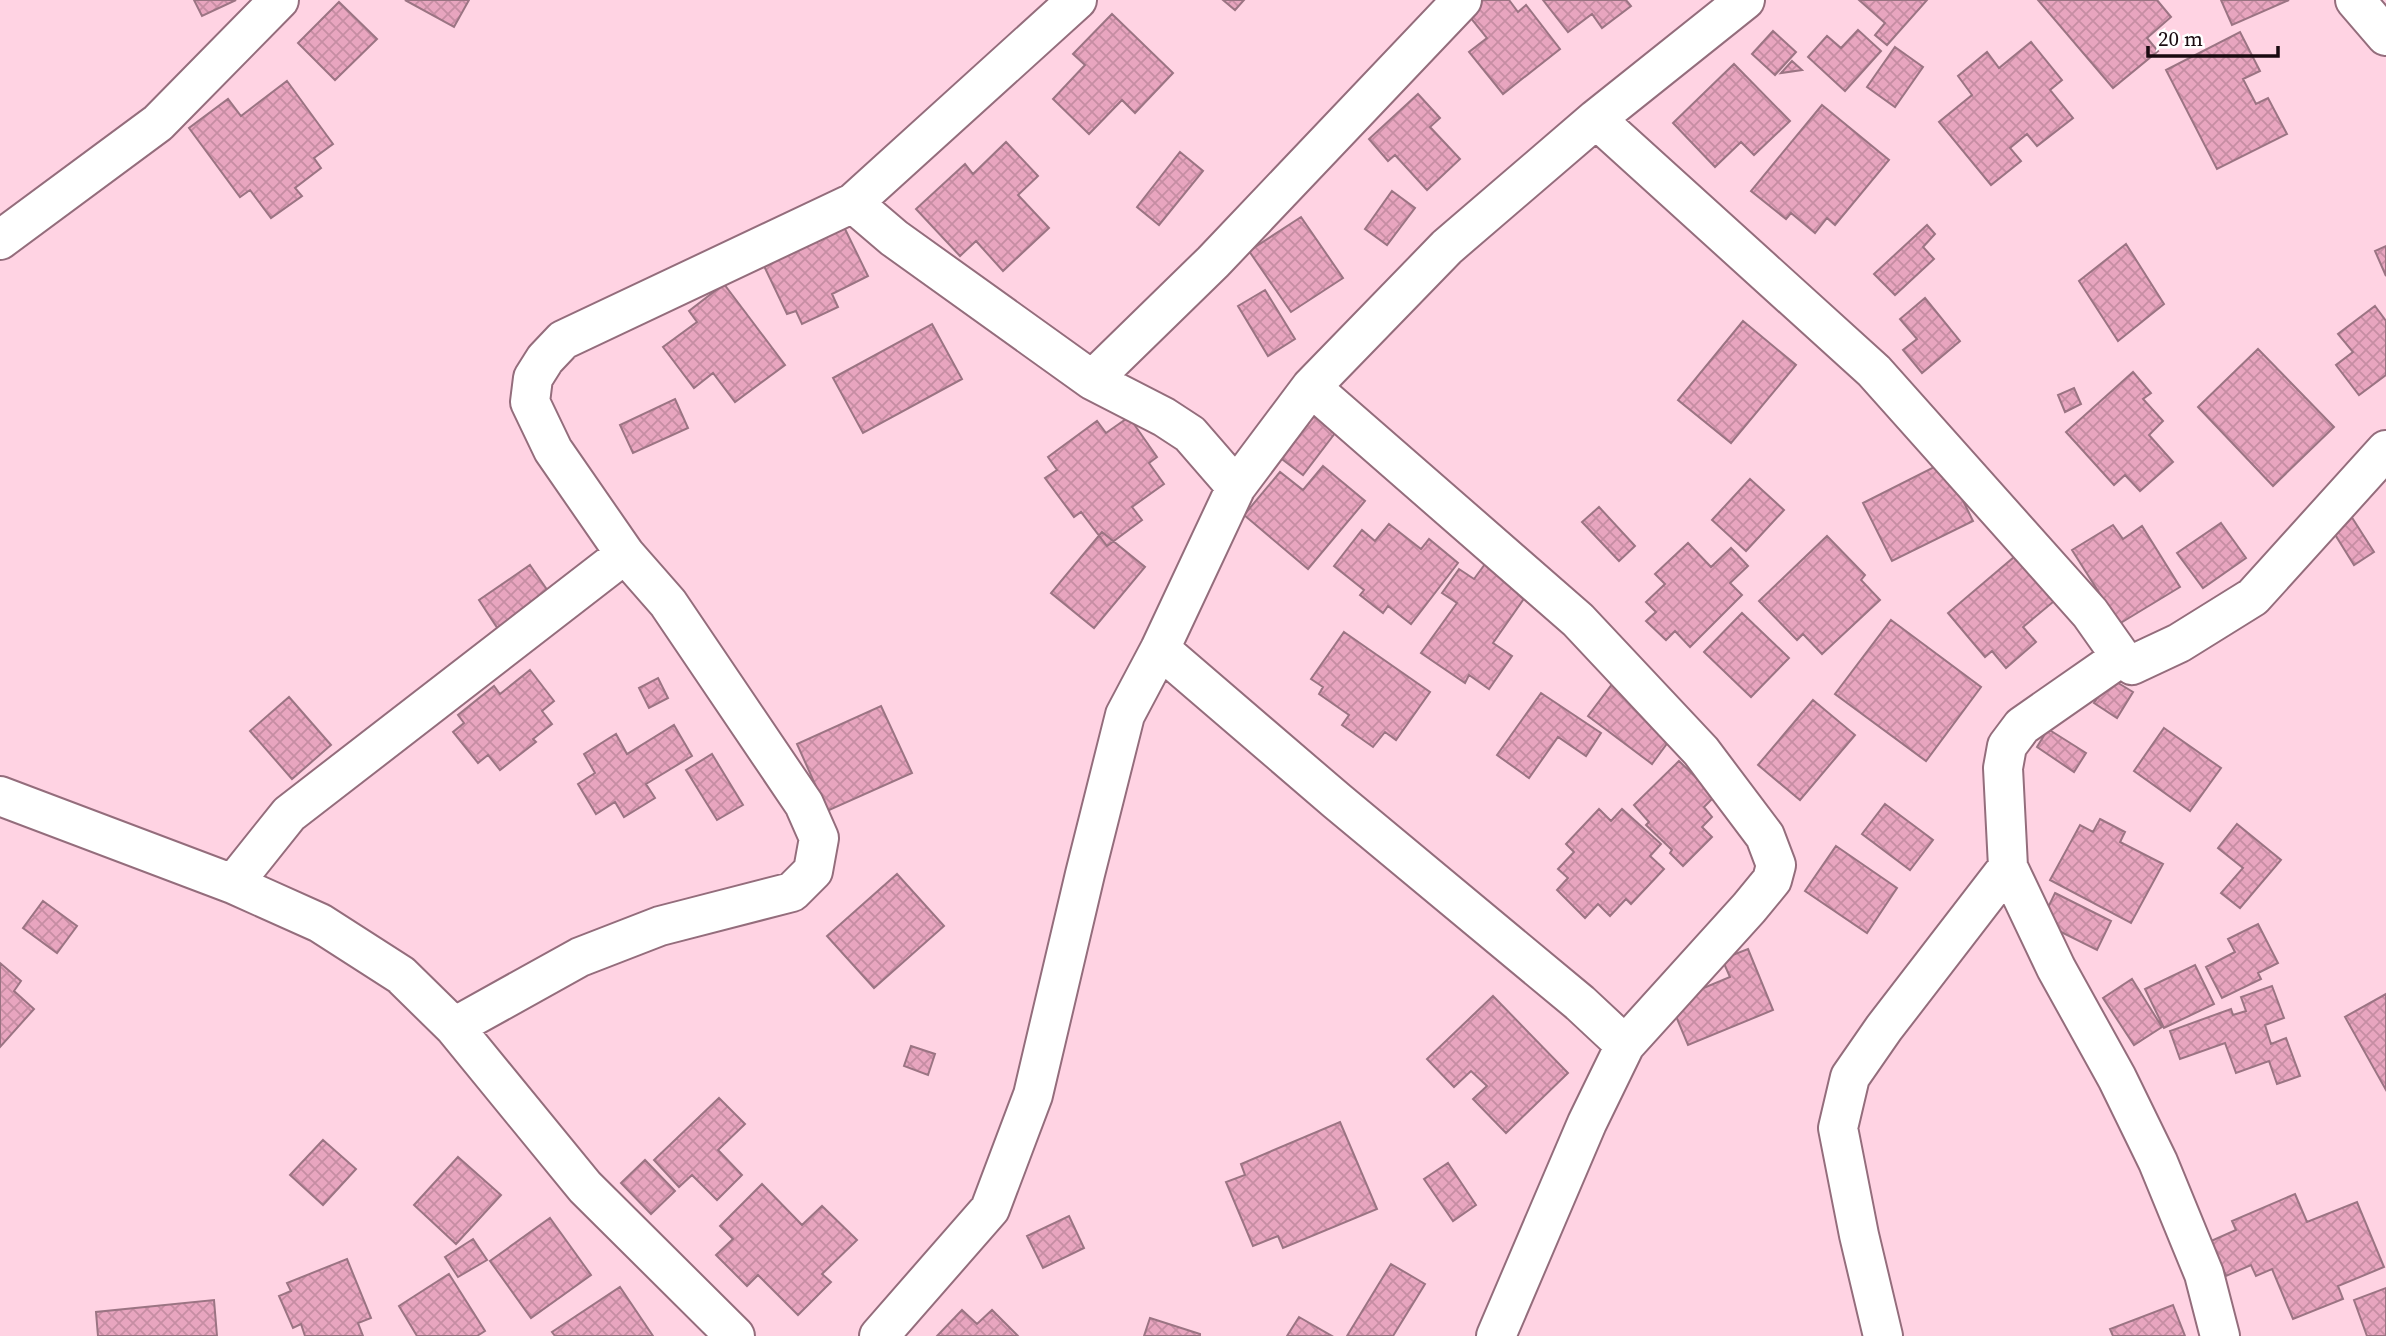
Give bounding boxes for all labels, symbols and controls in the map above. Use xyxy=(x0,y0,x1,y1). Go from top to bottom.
scale bar xyxy=(2148,14,2278,58)
text: 20 m xyxy=(2158,24,2203,53)

